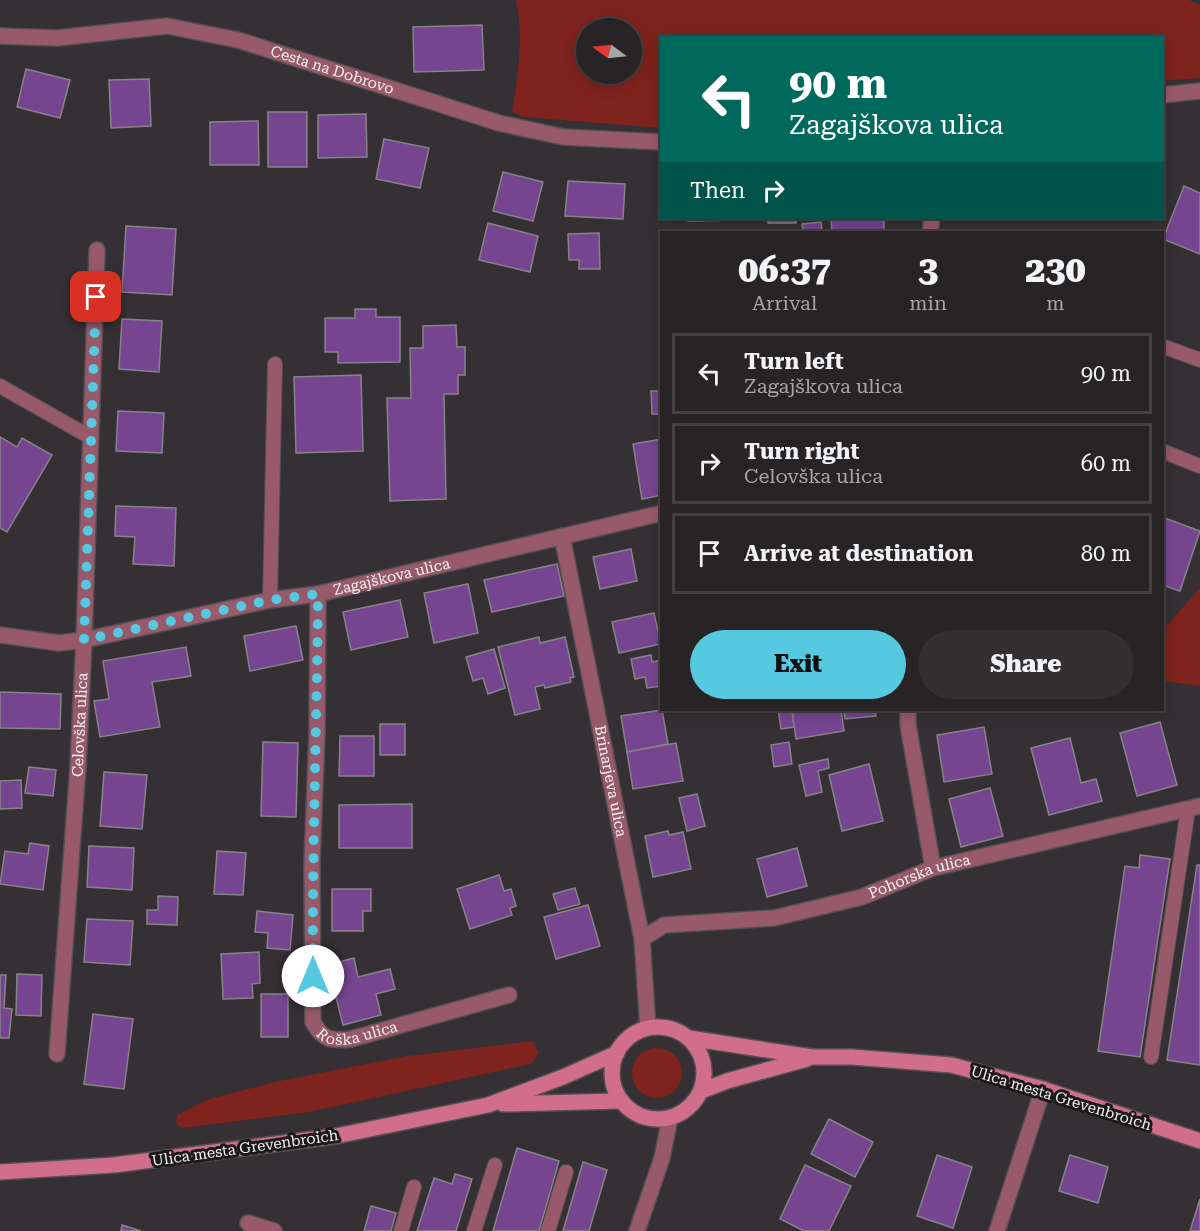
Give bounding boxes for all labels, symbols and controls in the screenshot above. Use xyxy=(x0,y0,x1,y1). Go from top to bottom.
north arrow xyxy=(576,18,642,84)
map controls xyxy=(576,18,642,84)
street label: Cesta na Dobrovo xyxy=(268,42,396,98)
text: 90 m xyxy=(789,59,887,108)
icon: left xyxy=(690,60,768,138)
text: Zagajškova ulica xyxy=(789,109,1004,141)
icon: right xyxy=(757,174,790,207)
text: Then xyxy=(690,178,745,203)
text: 06:37 xyxy=(738,249,831,291)
text: 3 xyxy=(918,249,938,291)
text: 230 xyxy=(1025,249,1086,291)
pin xyxy=(70,271,121,322)
icon: arrive xyxy=(79,280,112,313)
text: Arrival xyxy=(752,291,817,315)
text: min xyxy=(909,291,947,315)
text: m xyxy=(1046,291,1065,315)
text: Turn left xyxy=(744,349,844,374)
icon: left xyxy=(693,357,726,390)
text: 90 m xyxy=(1081,361,1131,386)
text: Zagajškova ulica xyxy=(744,374,903,398)
text: Turn right xyxy=(744,439,859,464)
icon: right xyxy=(693,447,726,480)
text: 60 m xyxy=(1081,451,1131,476)
text: Celovška ulica xyxy=(744,464,883,488)
icon: arrive xyxy=(693,537,726,570)
text: Arrive at destination xyxy=(744,541,973,566)
text: 80 m xyxy=(1081,541,1131,566)
street label: Zagajškova ulica xyxy=(331,554,452,599)
button: Exit xyxy=(690,630,906,699)
button: Share xyxy=(918,630,1134,699)
street label: Celovška ulica xyxy=(68,672,91,778)
street label: Brinarjeva ulica xyxy=(591,724,631,839)
street label: Pohorska ulica xyxy=(866,851,972,902)
position arrow xyxy=(281,944,345,1008)
street label: Roška ulica xyxy=(313,1018,399,1049)
street label: Ulica mesta Grevenbroich xyxy=(968,1062,1154,1134)
street label: Ulica mesta Grevenbroich xyxy=(151,1126,340,1170)

